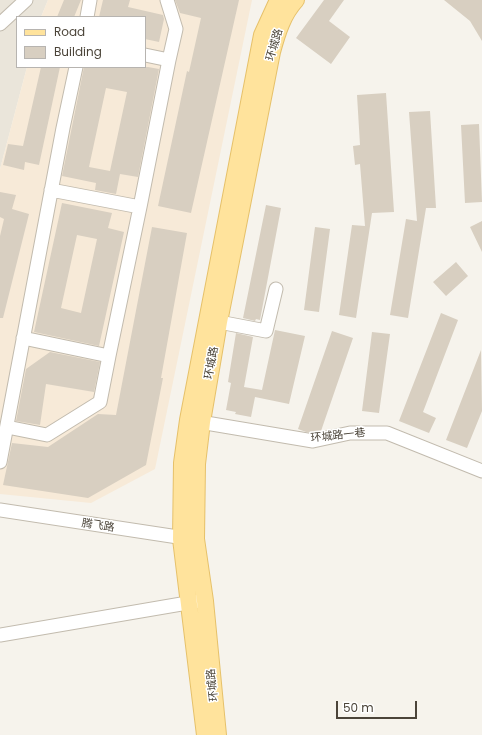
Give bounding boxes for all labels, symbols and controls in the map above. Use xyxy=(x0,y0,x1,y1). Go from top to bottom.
legend xyxy=(16,16,146,68)
text: Road xyxy=(54,23,85,40)
street label: 环城路 xyxy=(264,27,286,63)
text: Building xyxy=(54,43,102,60)
street label: 环城路 xyxy=(203,346,221,380)
street label: 环城路一巷 xyxy=(310,427,366,445)
street label: 腾飞路 xyxy=(81,517,115,535)
street label: 环城路 xyxy=(205,668,221,702)
scale bar xyxy=(338,693,419,719)
text: 50 m xyxy=(343,699,374,716)

